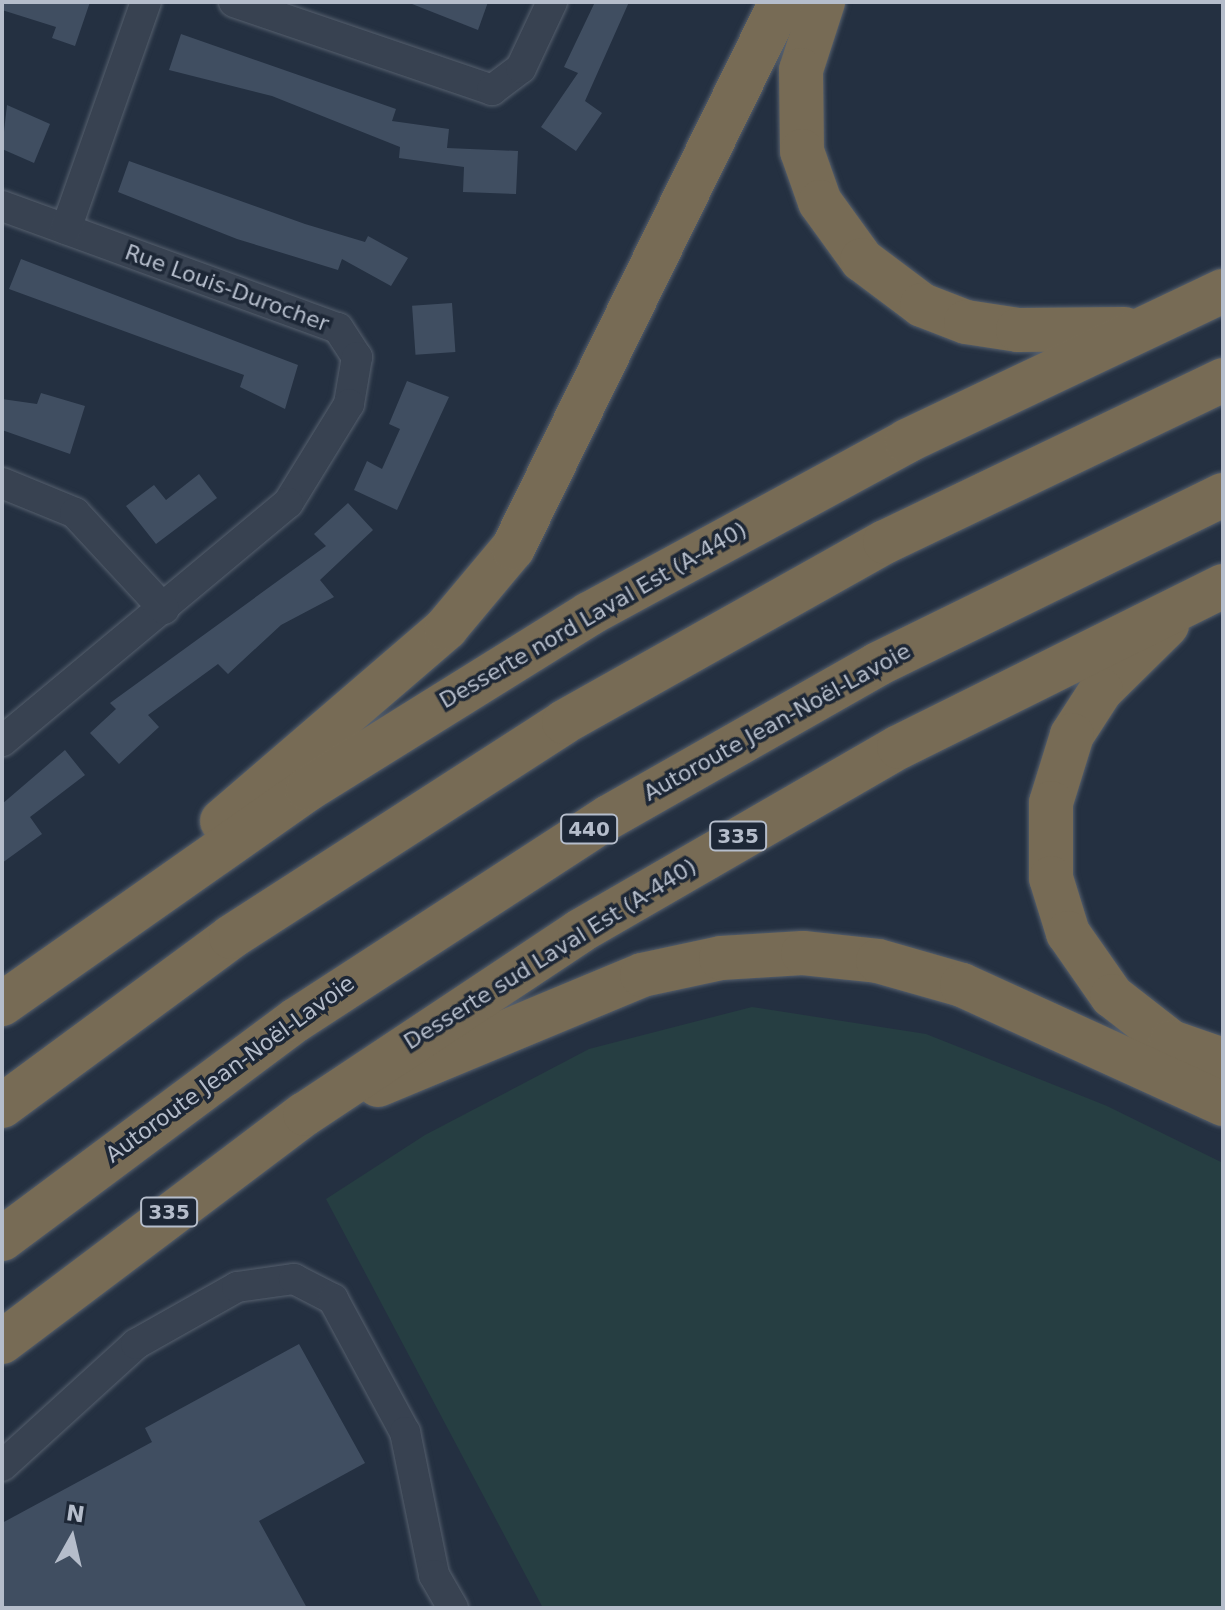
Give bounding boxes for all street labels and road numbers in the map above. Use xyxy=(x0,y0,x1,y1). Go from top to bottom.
street label: Rue Louis-Durocher xyxy=(121,239,333,337)
street label: Desserte nord Laval Est (A-440) xyxy=(435,516,751,714)
street label: Autoroute Jean-Noël-Lavoie xyxy=(639,638,915,806)
road number: 440 xyxy=(559,813,619,845)
road number: 335 xyxy=(708,820,768,852)
street label: Desserte sud Laval Est (A-440) xyxy=(399,853,701,1055)
street label: Autoroute Jean-Noël-Lavoie xyxy=(101,970,359,1168)
road number: 335 xyxy=(139,1196,199,1228)

